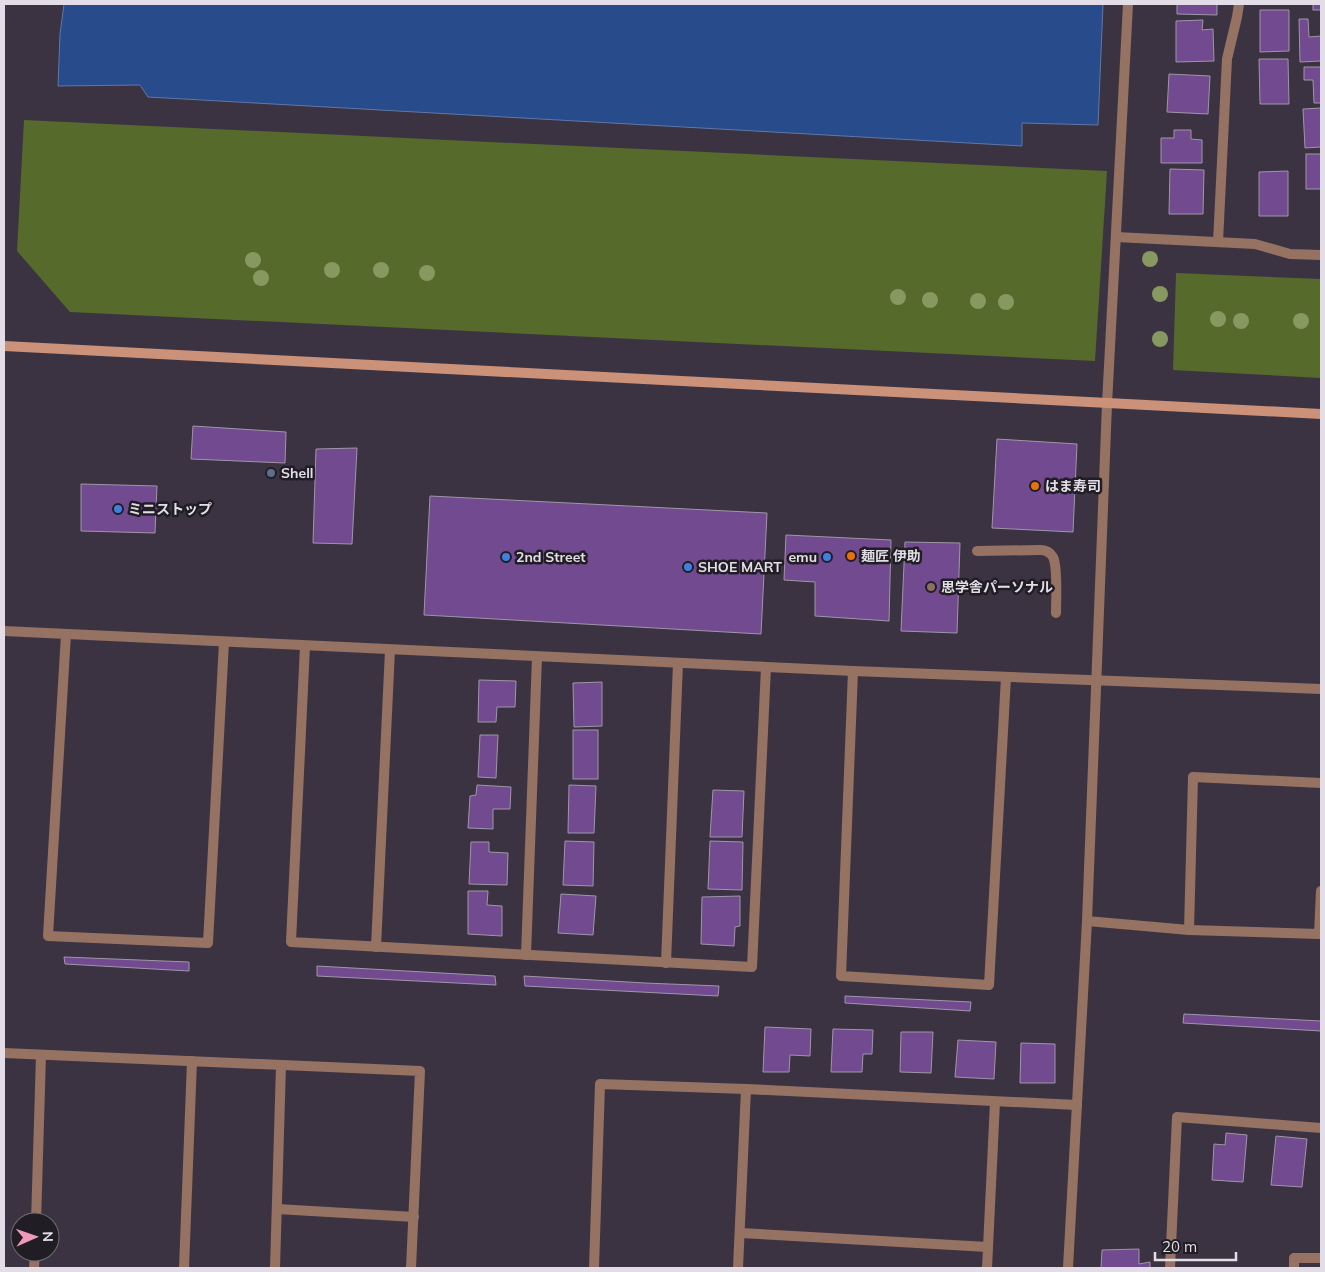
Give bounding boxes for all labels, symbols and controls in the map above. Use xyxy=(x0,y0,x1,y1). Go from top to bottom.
place label: Shell xyxy=(281,464,313,482)
marker: Shell xyxy=(265,467,277,479)
place label: はま寿司 xyxy=(1045,477,1101,495)
marker: はま寿司 xyxy=(1029,480,1041,492)
place label: ミニストップ xyxy=(128,500,212,518)
marker: ミニストップ xyxy=(112,503,124,515)
place label: 麺匠 伊助 xyxy=(861,547,921,565)
place label: 2nd Street xyxy=(516,548,586,566)
place label: emu xyxy=(788,548,817,566)
marker: 麺匠 伊助 xyxy=(845,550,857,562)
marker: 2nd Street xyxy=(500,551,512,563)
marker: emu xyxy=(821,551,833,563)
place label: SHOE MART xyxy=(698,558,782,576)
marker: SHOE MART xyxy=(682,561,694,573)
place label: 思学舎パーソナル xyxy=(941,578,1053,596)
marker: 思学舎パーソナル xyxy=(925,581,937,593)
north arrow xyxy=(10,1212,60,1262)
scale bar xyxy=(1155,1230,1236,1262)
text: N xyxy=(39,1231,57,1242)
text: 20 m xyxy=(1162,1237,1197,1256)

